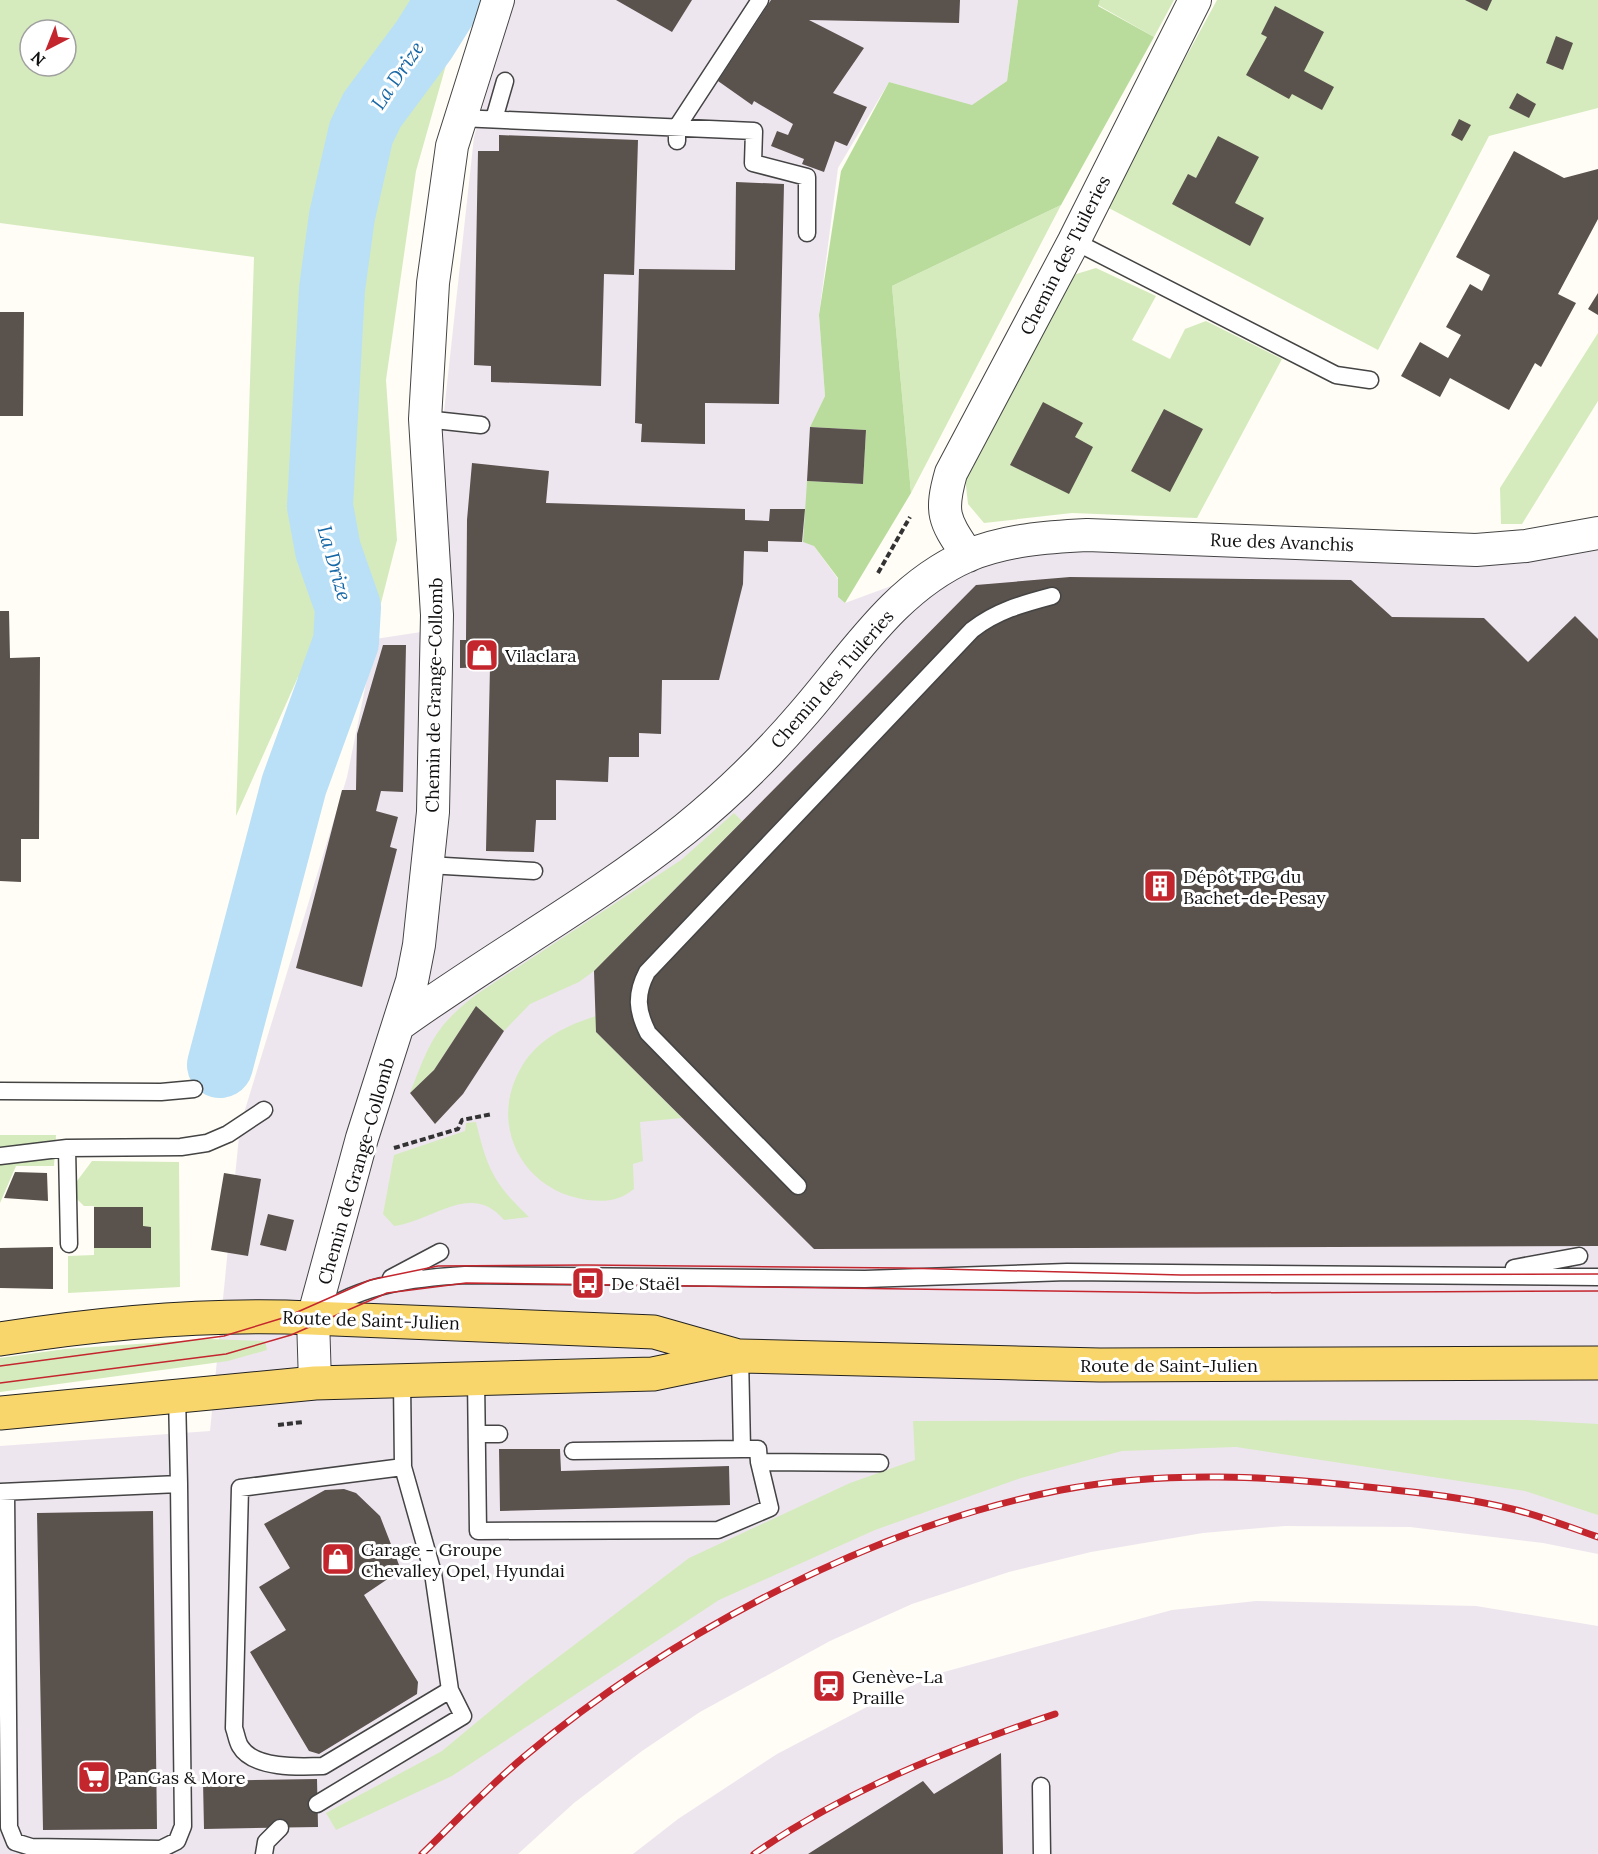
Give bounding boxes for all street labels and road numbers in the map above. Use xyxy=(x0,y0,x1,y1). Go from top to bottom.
street label: Chemin des Tuileries xyxy=(1015,171,1115,339)
street label: Rue des Avanchis xyxy=(1210,528,1354,556)
street label: Chemin de Grange-Collomb xyxy=(420,577,448,813)
street label: Chemin des Tuileries xyxy=(766,605,898,753)
street label: Chemin de Grange-Collomb xyxy=(313,1055,399,1287)
street label: Route de Saint-Julien xyxy=(282,1305,460,1335)
street label: Route de Saint-Julien xyxy=(1080,1354,1258,1377)

